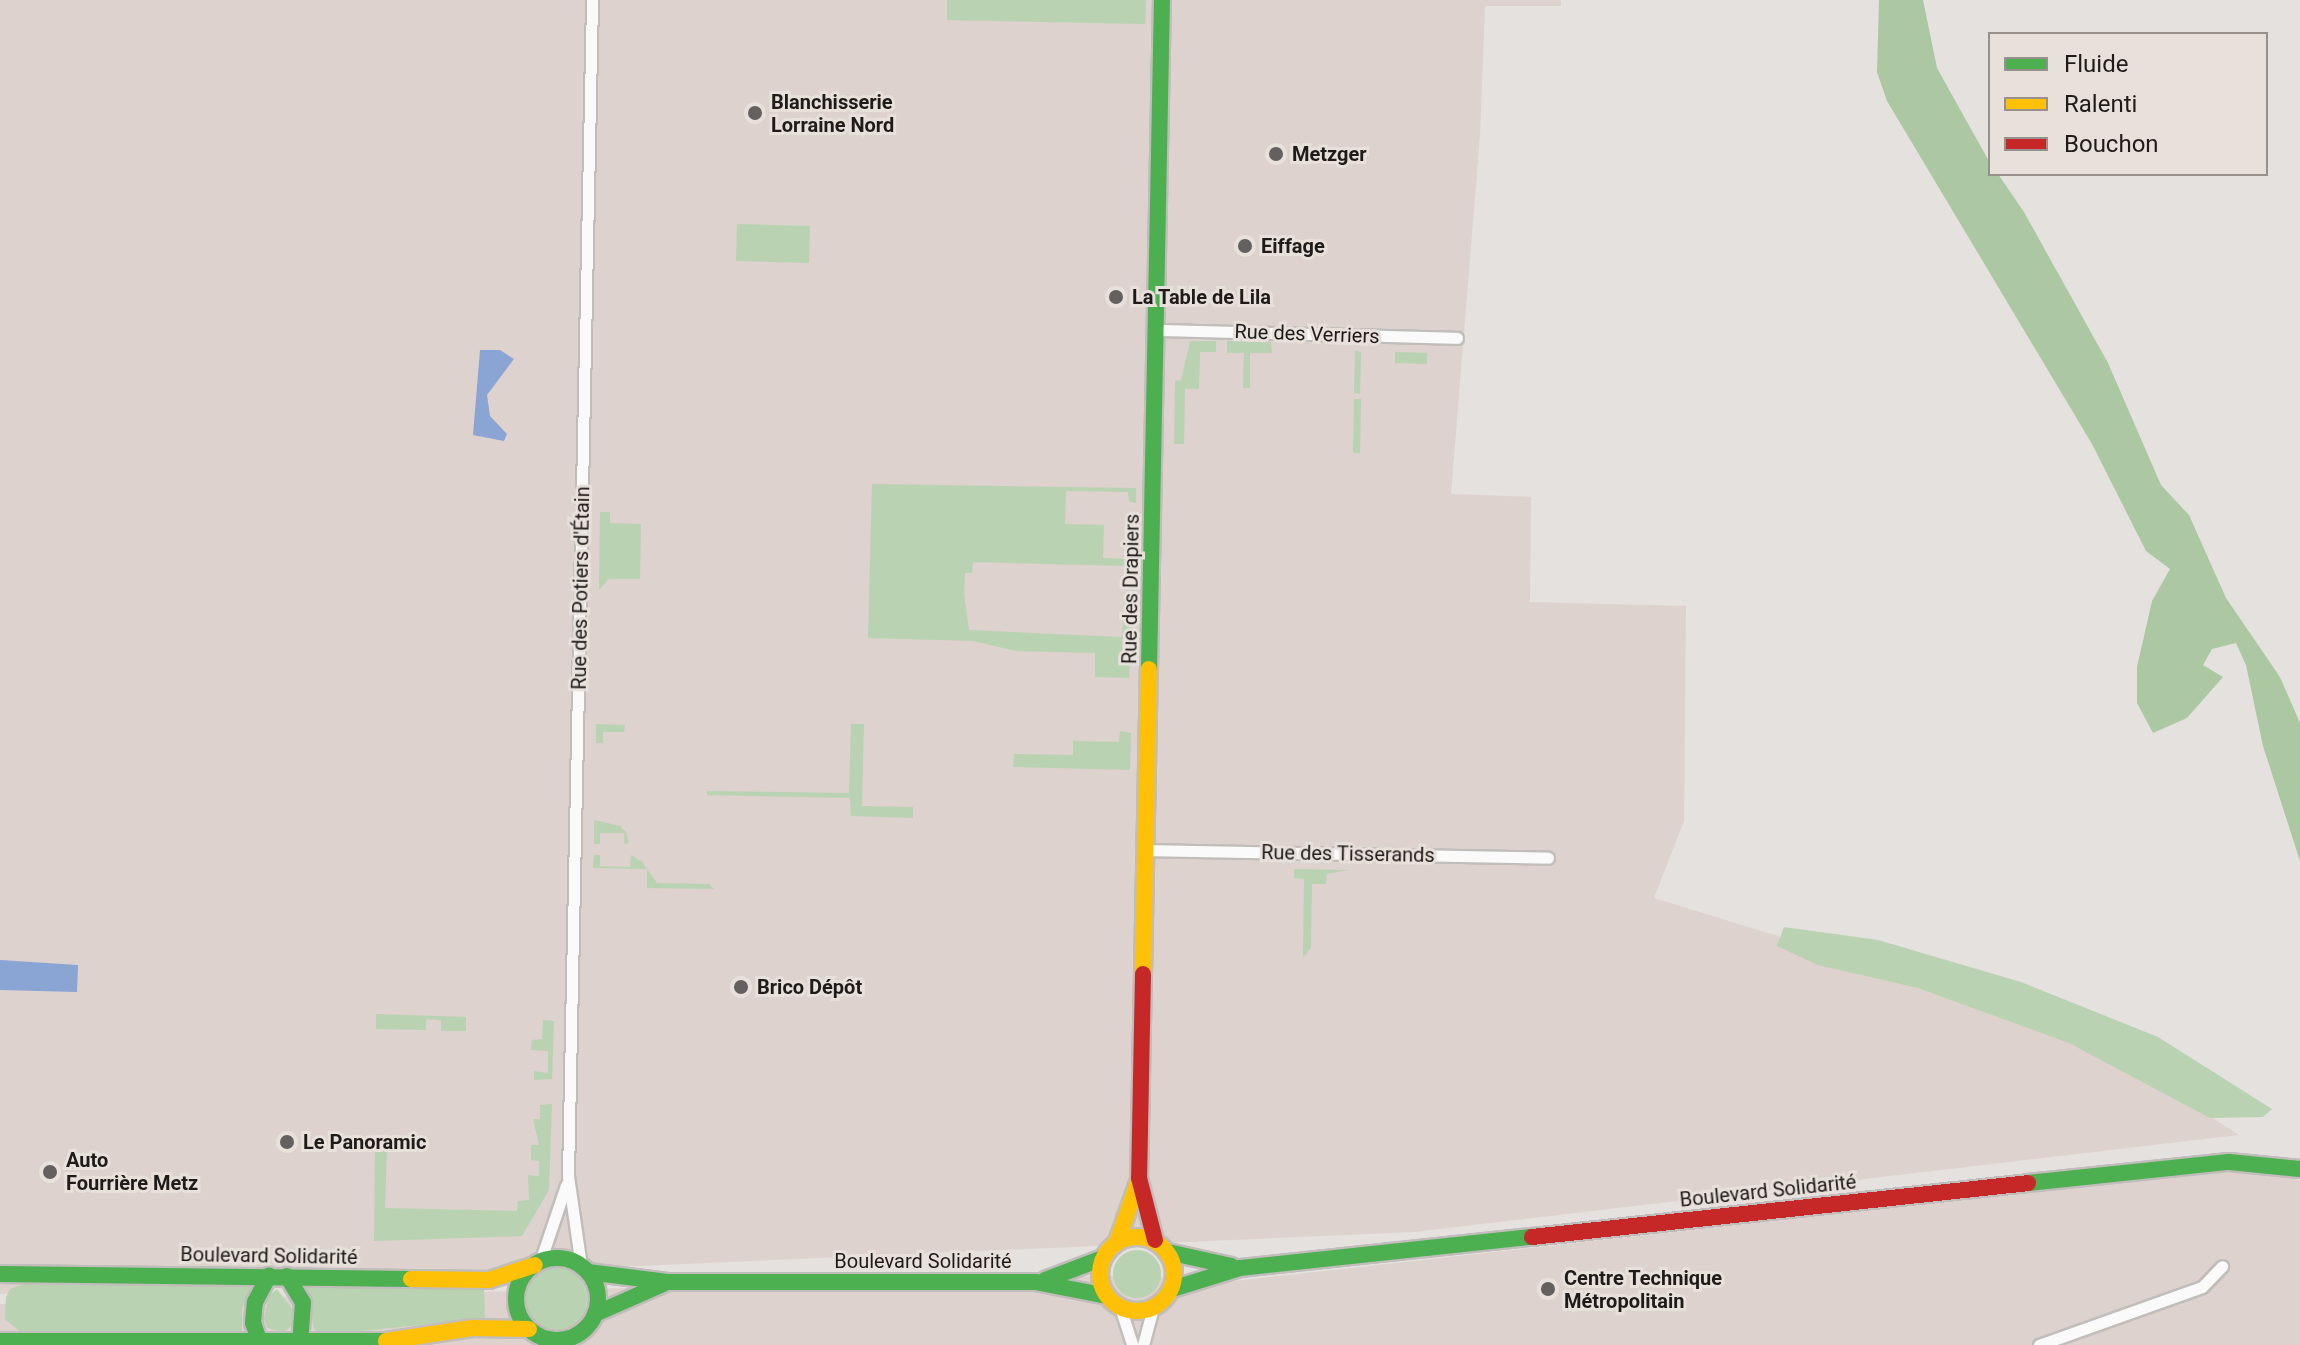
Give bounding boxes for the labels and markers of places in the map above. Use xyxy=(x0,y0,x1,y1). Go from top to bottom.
place label: Blanchisserie Lorraine Nord xyxy=(771,90,894,137)
marker: Blanchisserie Lorraine Nord xyxy=(746,104,764,122)
place label: Metzger xyxy=(1292,142,1367,166)
marker: Metzger xyxy=(1267,145,1285,163)
place label: Eiffage xyxy=(1261,234,1325,258)
marker: Eiffage xyxy=(1236,237,1254,255)
place label: La Table de Lila xyxy=(1132,285,1272,309)
marker: La Table de Lila xyxy=(1107,288,1125,306)
place label: Brico Dépôt xyxy=(757,975,862,999)
marker: Brico Dépôt xyxy=(732,978,750,996)
place label: Le Panoramic xyxy=(303,1130,426,1154)
marker: Le Panoramic xyxy=(278,1133,296,1151)
place label: Auto Fourrière Metz xyxy=(66,1148,198,1195)
marker: Auto Fourrière Metz xyxy=(41,1163,59,1181)
place label: Centre Technique Métropolitain xyxy=(1564,1266,1722,1313)
marker: Centre Technique Métropolitain xyxy=(1539,1280,1557,1298)

